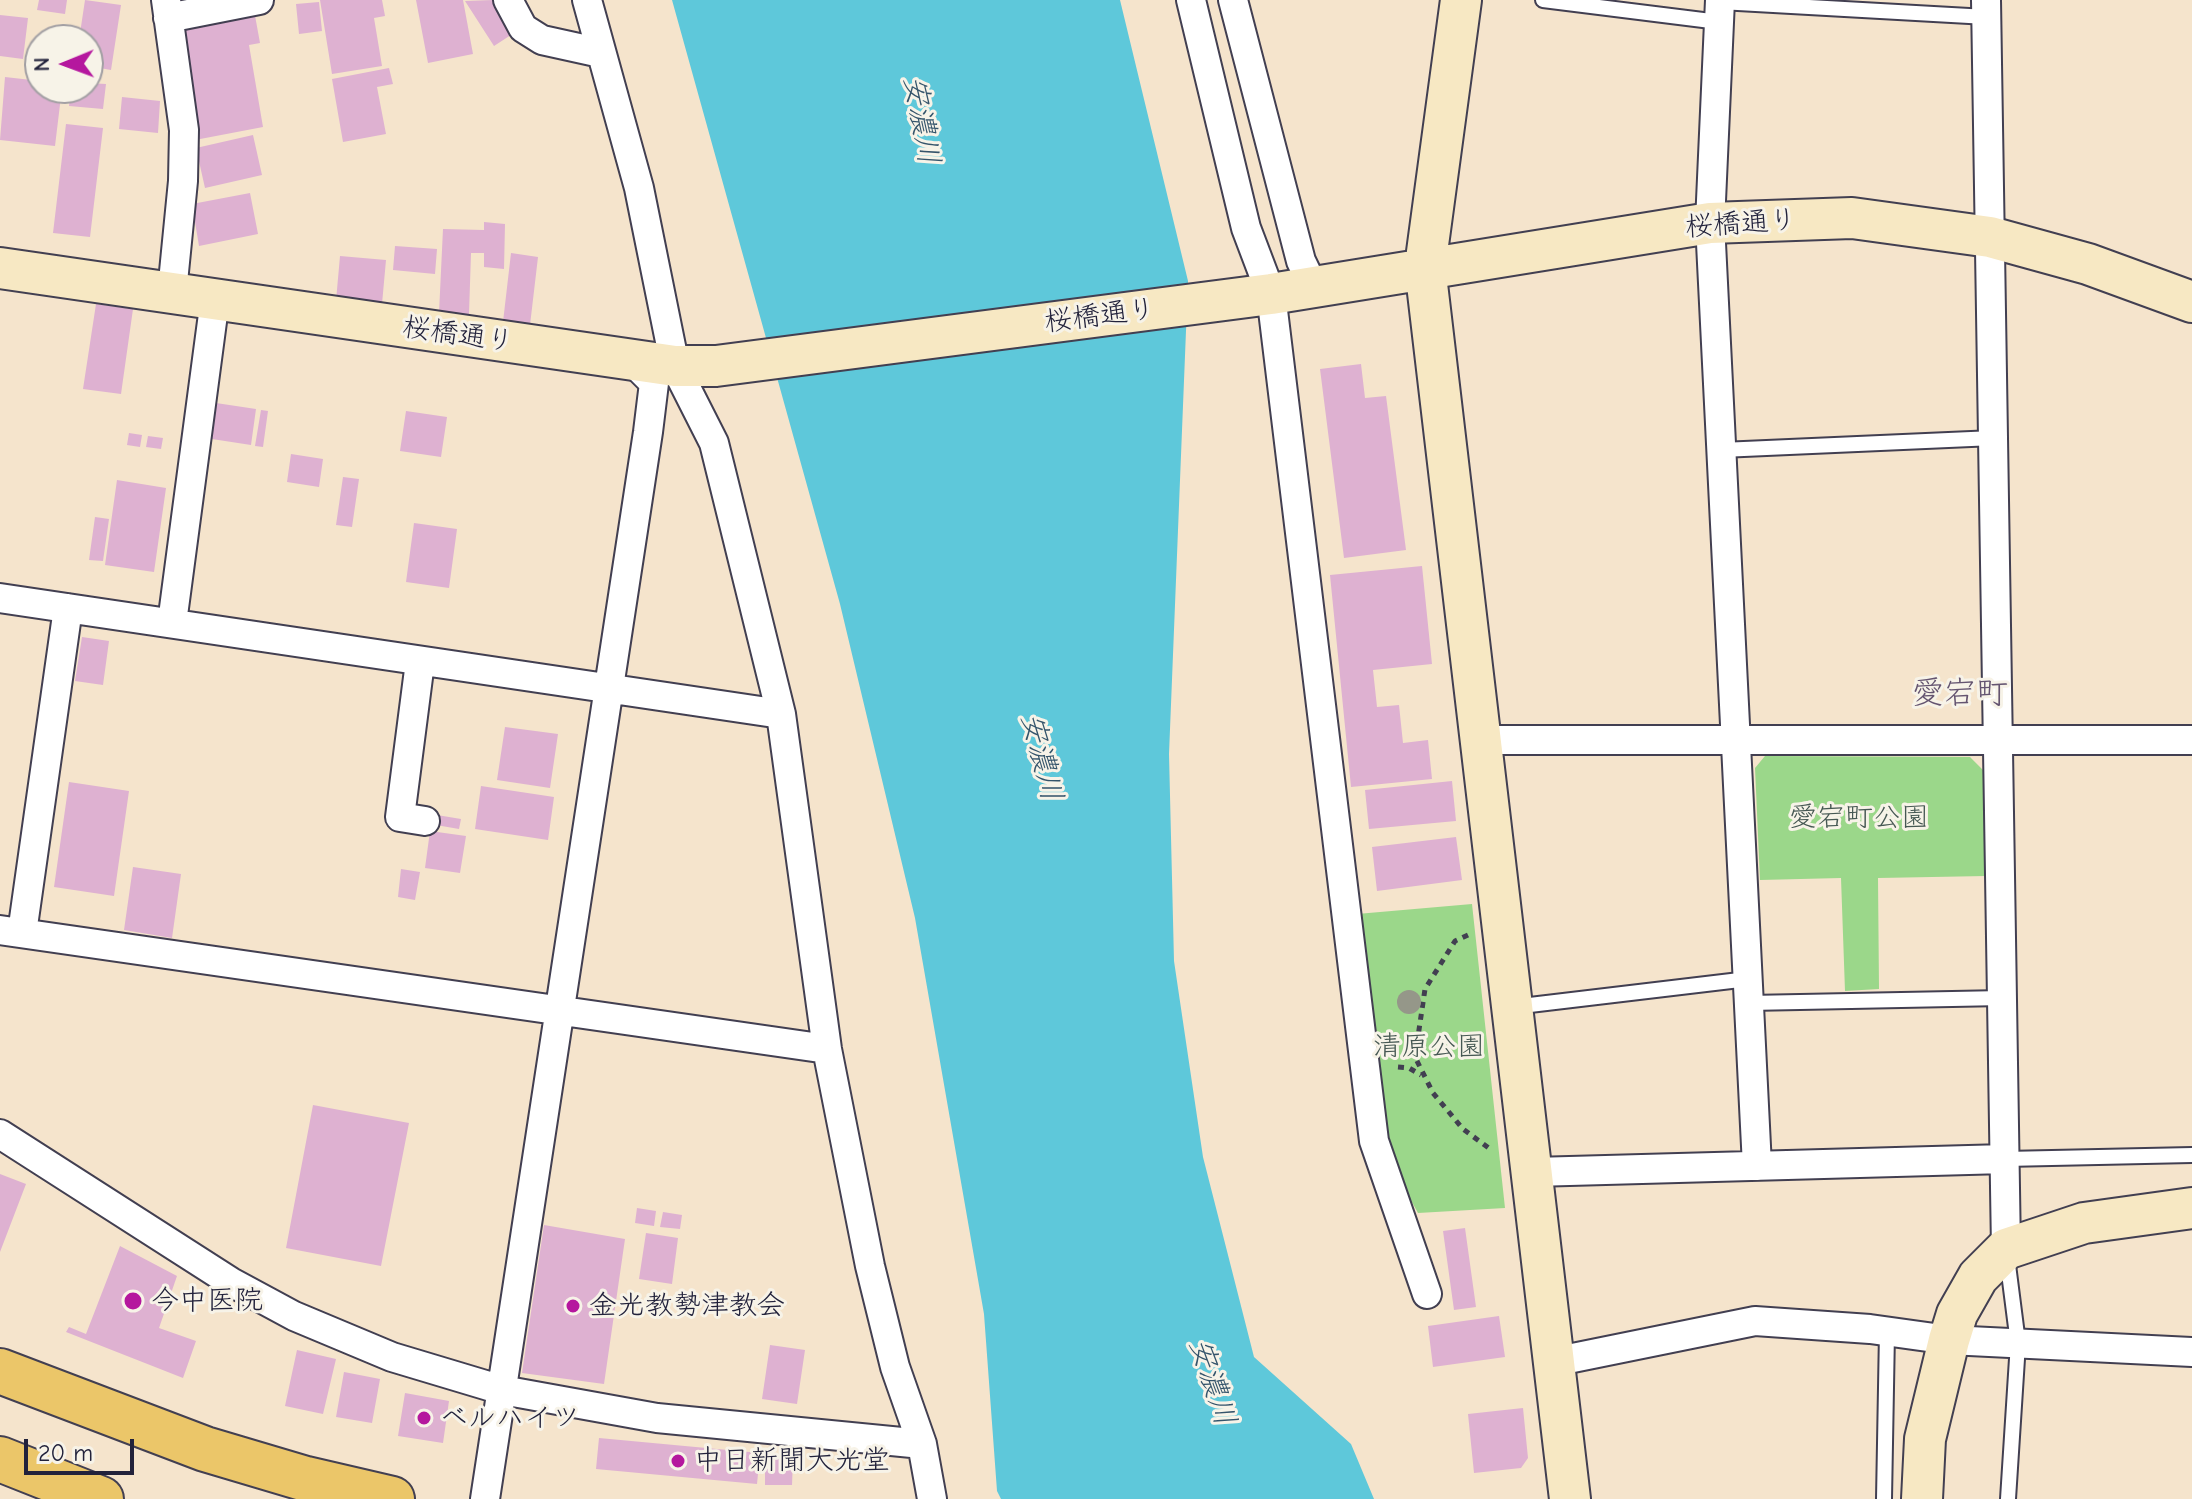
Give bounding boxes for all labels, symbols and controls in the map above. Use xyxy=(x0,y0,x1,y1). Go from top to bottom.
north arrow xyxy=(24,24,104,104)
text: N xyxy=(29,57,55,72)
water label: 安濃川 xyxy=(895,73,947,167)
street label: 桜橋通り xyxy=(1684,203,1798,245)
street label: 桜橋通り xyxy=(1042,293,1158,339)
street label: 桜橋通り xyxy=(400,311,516,359)
district label: 愛宕町 xyxy=(1912,675,2008,713)
water label: 安濃川 xyxy=(1013,709,1069,805)
park label: 愛宕町公園 xyxy=(1789,801,1929,835)
park label: 清原公園 xyxy=(1373,1030,1485,1064)
place label: 今中医院 xyxy=(151,1284,263,1318)
place label: 金光教勢津教会 xyxy=(589,1289,785,1323)
marker: 今中医院 xyxy=(122,1290,144,1312)
marker: 金光教勢津教会 xyxy=(564,1297,582,1315)
water label: 安濃川 xyxy=(1181,1334,1243,1430)
place label: ベルハイツ xyxy=(440,1401,580,1435)
marker: ベルハイツ xyxy=(415,1409,433,1427)
scale bar xyxy=(28,1423,138,1473)
text: 20 m xyxy=(38,1439,93,1467)
place label: 中日新聞大光堂 xyxy=(694,1444,890,1478)
marker: 中日新聞大光堂 xyxy=(669,1452,687,1470)

